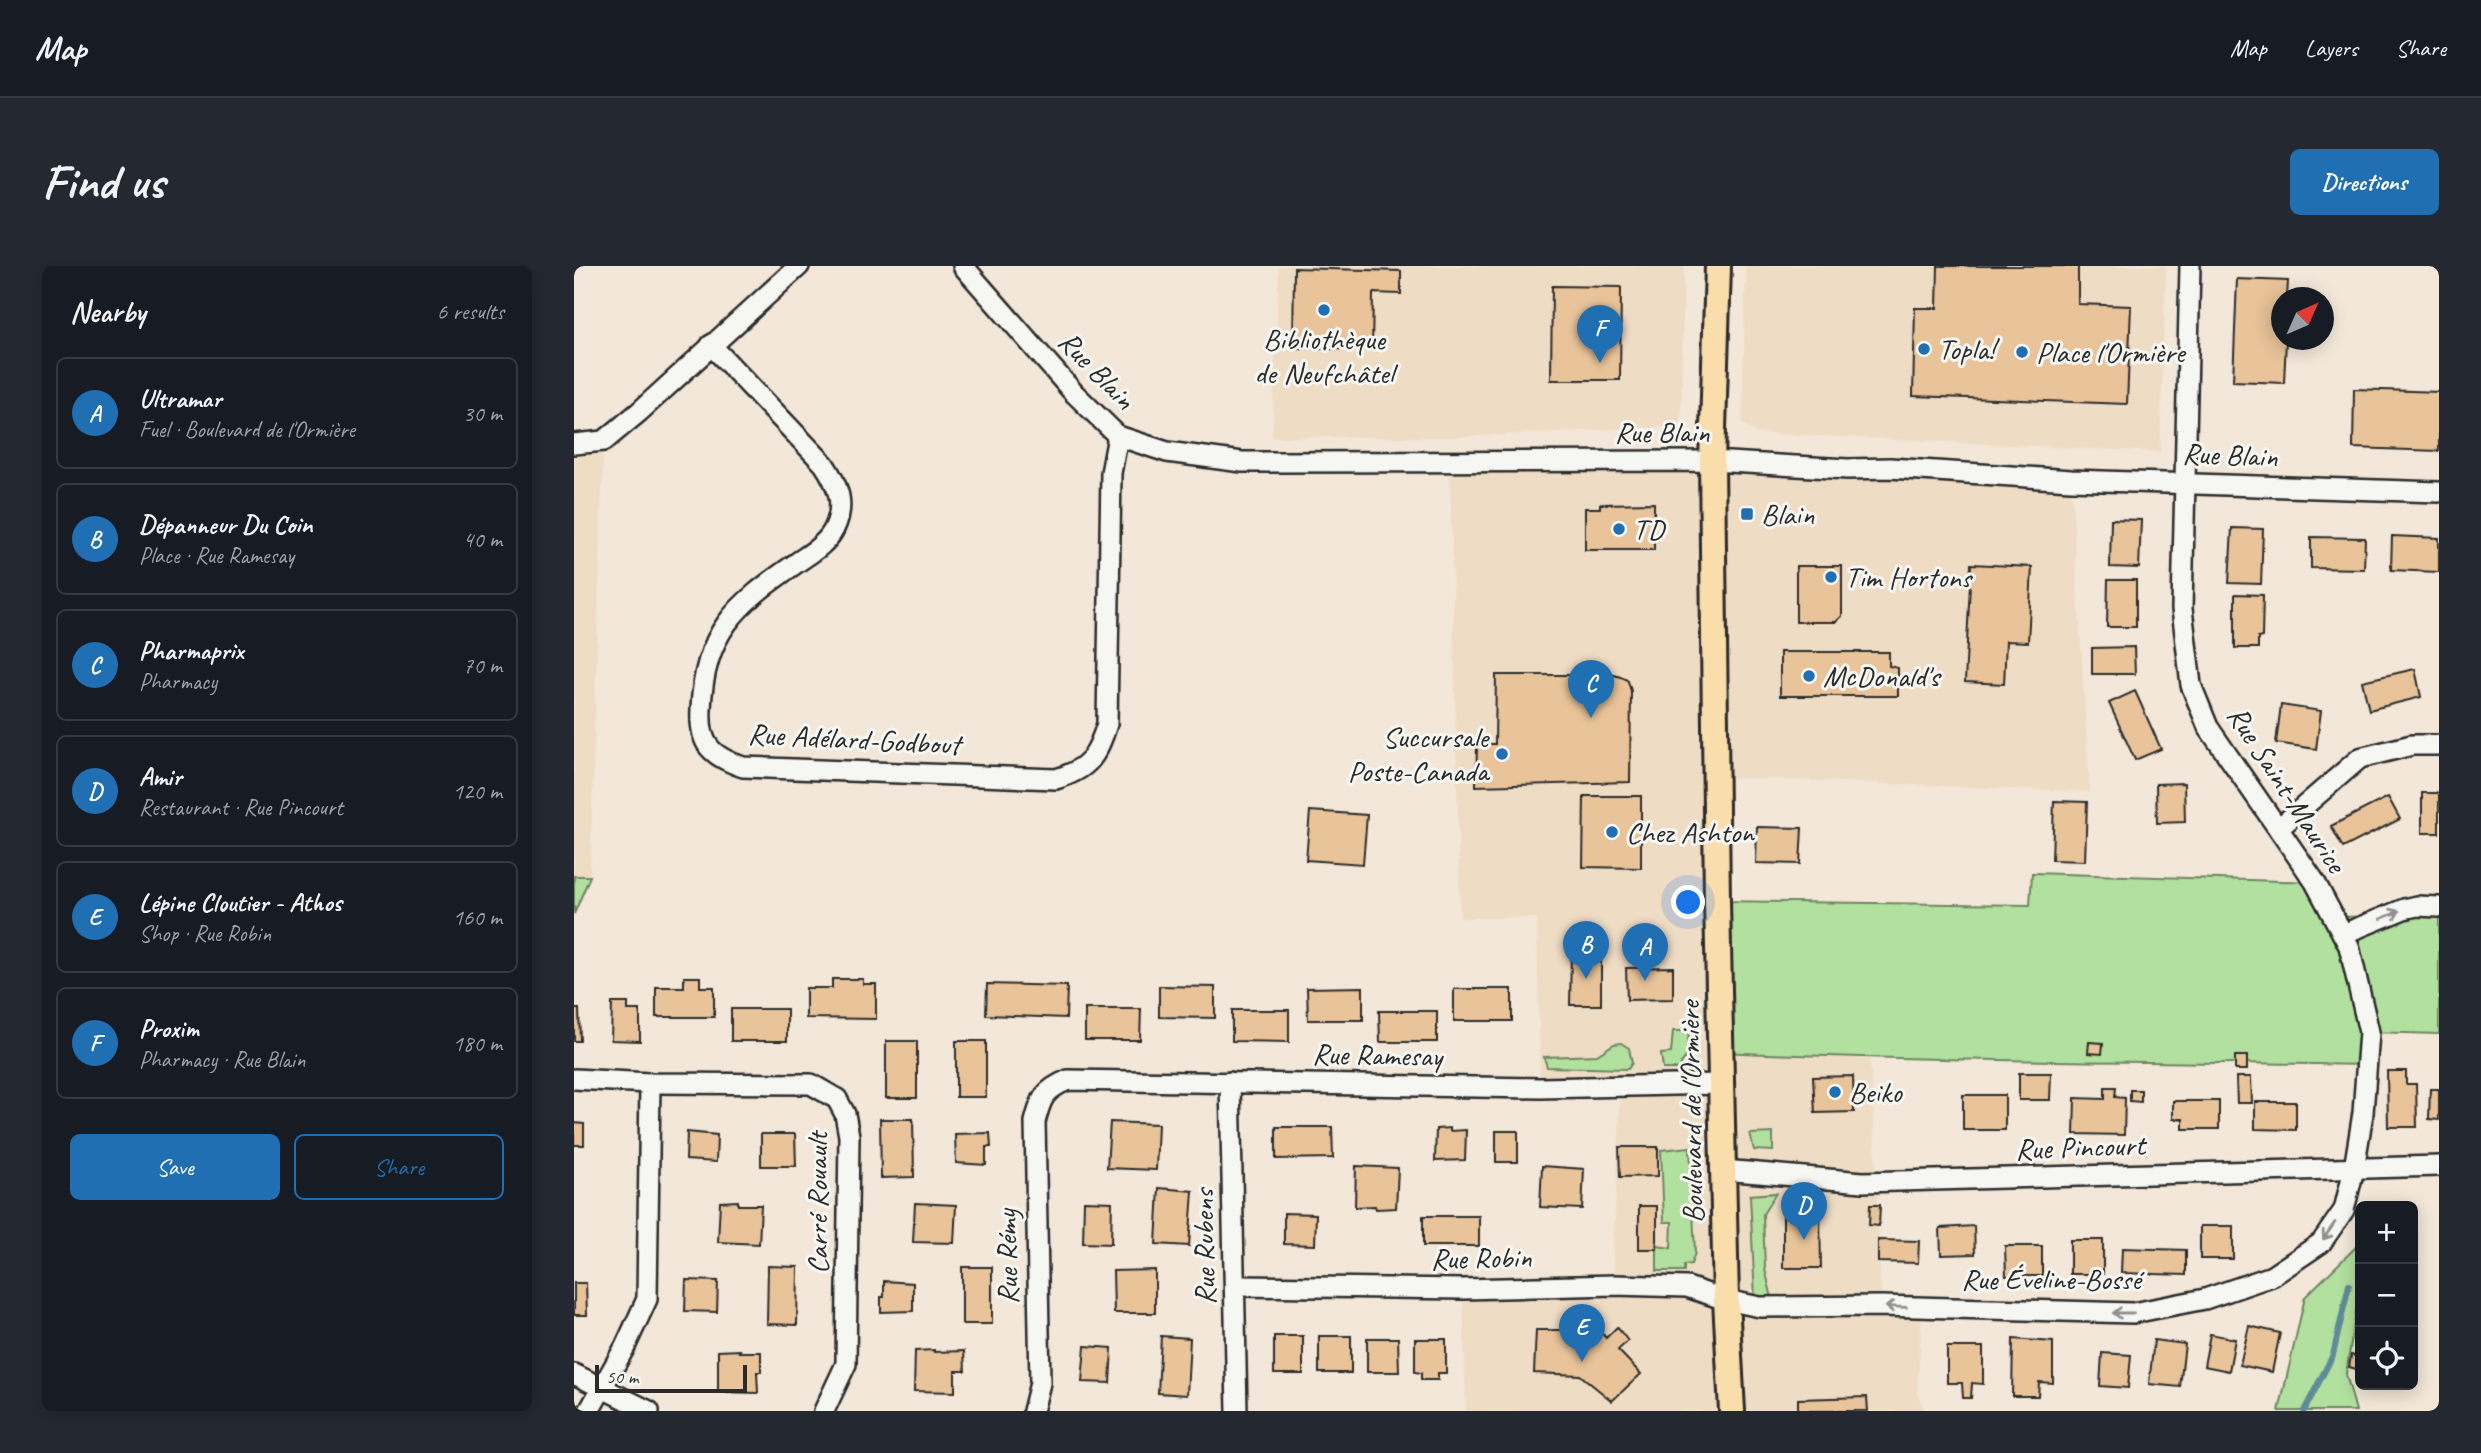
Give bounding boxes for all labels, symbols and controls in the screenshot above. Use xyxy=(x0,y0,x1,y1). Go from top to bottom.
text: Map xyxy=(35,27,86,69)
text: Map xyxy=(2230,33,2267,63)
text: Layers xyxy=(2305,33,2358,63)
text: Share xyxy=(2396,33,2446,63)
button: Directions xyxy=(2290,149,2439,215)
text: Find us xyxy=(42,151,164,213)
north arrow xyxy=(2271,287,2334,350)
text: Nearby xyxy=(70,293,146,331)
text: 6 results xyxy=(437,297,504,326)
marker: Bibliothèque de Neufchâtel xyxy=(1316,302,1332,318)
pin: F xyxy=(1577,305,1623,363)
place label: Bibliothèque de Neufchâtel xyxy=(1254,320,1399,392)
street label: Rue Blain xyxy=(1050,323,1144,418)
place label: Topla! xyxy=(1938,330,2000,368)
place label: Place l'Ormière xyxy=(2036,333,2187,371)
marker: Topla! xyxy=(1916,341,1932,357)
marker: Place l'Ormière xyxy=(2014,344,2030,360)
text: Ultramar xyxy=(139,382,221,415)
text: A xyxy=(89,399,101,428)
text: 30 m xyxy=(463,399,502,428)
street label: Rue Blain xyxy=(1614,413,1710,451)
text: Fuel · Boulevard de l'Ormière xyxy=(139,415,355,444)
street label: Rue Blain xyxy=(2182,434,2279,476)
place label: Blain xyxy=(1761,495,1815,533)
marker: Blain xyxy=(1739,506,1755,522)
text: Dépanneur Du Coin xyxy=(139,508,312,541)
place label: TD xyxy=(1633,510,1667,548)
marker: TD xyxy=(1611,521,1627,537)
text: B xyxy=(89,525,101,554)
text: 40 m xyxy=(463,525,502,554)
text: Place · Rue Ramesay xyxy=(139,541,294,570)
place label: Tim Hortons xyxy=(1845,558,1974,596)
marker: Tim Hortons xyxy=(1823,569,1839,585)
text: Pharmaprix xyxy=(139,634,243,667)
text: C xyxy=(90,651,100,680)
text: 70 m xyxy=(463,651,502,680)
place label: McDonald's xyxy=(1823,657,1942,695)
pin: C xyxy=(1568,660,1614,718)
text: Pharmacy xyxy=(139,667,217,696)
marker: McDonald's xyxy=(1801,668,1817,684)
street label: Rue Saint-Maurice xyxy=(2219,698,2356,882)
street label: Rue Adélard-Godbout xyxy=(747,714,965,764)
place label: Succursale Poste-Canada xyxy=(1348,718,1491,790)
marker: Succursale Poste-Canada xyxy=(1494,746,1510,762)
text: Amir xyxy=(139,760,182,793)
text: D xyxy=(88,777,102,806)
text: 120 m xyxy=(453,777,502,806)
text: Restaurant · Rue Pincourt xyxy=(139,793,343,822)
place label: Chez Ashton xyxy=(1626,813,1755,851)
marker: Chez Ashton xyxy=(1604,824,1620,840)
your location xyxy=(1671,885,1705,919)
text: Lépine Cloutier - Athos xyxy=(139,886,342,919)
text: E xyxy=(89,903,101,932)
text: 160 m xyxy=(453,903,502,932)
one-way arrow xyxy=(2378,907,2400,920)
text: Shop · Rue Robin xyxy=(139,919,271,948)
pin: B xyxy=(1563,921,1609,979)
pin: A xyxy=(1622,923,1668,981)
street label: Boulevard de l'Ormière xyxy=(1670,998,1712,1223)
text: Proxim xyxy=(139,1012,199,1045)
text: F xyxy=(90,1029,100,1058)
text: 180 m xyxy=(453,1029,502,1058)
street label: Rue Ramesay xyxy=(1312,1035,1445,1075)
text: Pharmacy · Rue Blain xyxy=(139,1045,305,1074)
place label: Beiko xyxy=(1849,1073,1903,1111)
marker: Beiko xyxy=(1827,1084,1843,1100)
street label: Rue Pincourt xyxy=(2015,1126,2148,1168)
street label: Carré Rouault xyxy=(798,1129,836,1274)
button: Save xyxy=(70,1134,280,1200)
button: Share xyxy=(294,1134,504,1200)
pin: D xyxy=(1781,1182,1827,1240)
street label: Rue Rubens xyxy=(1184,1186,1224,1305)
map controls xyxy=(2355,1201,2418,1390)
button: + xyxy=(2355,1201,2418,1264)
street label: Rue Rémy xyxy=(987,1207,1027,1305)
one-way arrow xyxy=(2322,1221,2336,1240)
street label: Rue Robin xyxy=(1430,1238,1532,1278)
street label: Rue Éveline-Bossé xyxy=(1961,1260,2145,1298)
button: − xyxy=(2355,1264,2418,1327)
one-way arrow xyxy=(1885,1300,1908,1313)
pin: E xyxy=(1559,1304,1605,1362)
one-way arrow xyxy=(2112,1306,2135,1320)
button: locate xyxy=(2355,1327,2418,1390)
scale bar xyxy=(595,1362,747,1394)
text: 50 m xyxy=(606,1365,638,1389)

